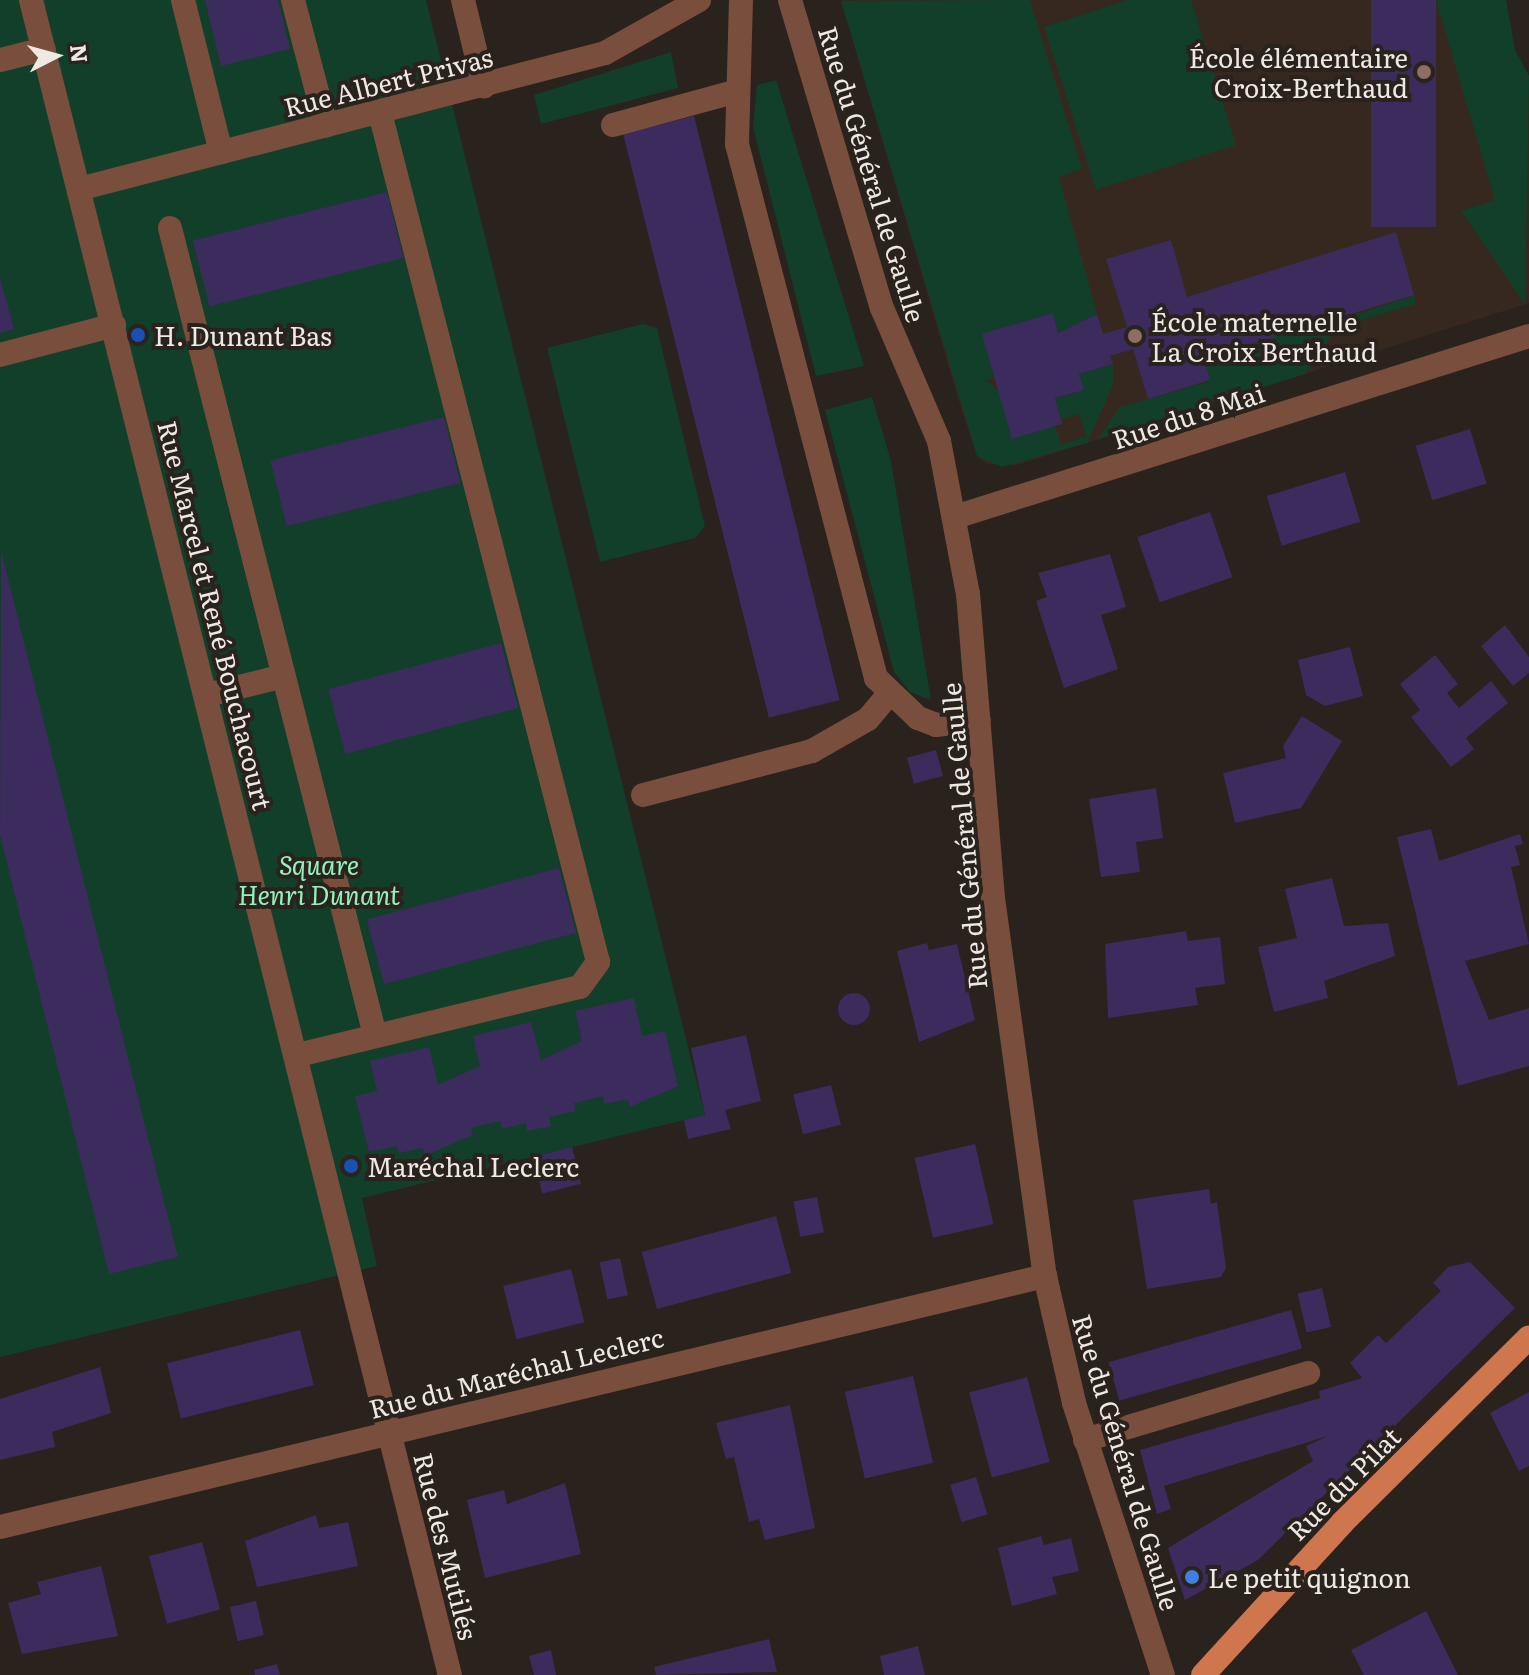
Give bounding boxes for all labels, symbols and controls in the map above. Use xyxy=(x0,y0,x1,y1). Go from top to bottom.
north arrow xyxy=(16,16,96,96)
street label: Rue du Général de Gaulle xyxy=(813,22,933,326)
street label: Rue Albert Privas xyxy=(280,40,496,122)
place label: École élémentaire Croix-Berthaud xyxy=(1189,41,1408,102)
text: N xyxy=(63,43,98,64)
marker: École élémentaire Croix-Berthaud xyxy=(1415,63,1433,81)
place label: École maternelle La Croix Berthaud xyxy=(1151,305,1377,366)
place label: H. Dunant Bas xyxy=(154,319,332,351)
marker: H. Dunant Bas xyxy=(129,326,147,344)
marker: École maternelle La Croix Berthaud xyxy=(1126,327,1144,345)
street label: Rue du 8 Mai xyxy=(1108,376,1268,454)
street label: Rue Marcel et René Bouchacourt xyxy=(153,417,279,813)
street label: Rue du Général de Gaulle xyxy=(934,681,992,991)
park label: Square Henri Dunant xyxy=(238,848,400,910)
place label: Maréchal Leclerc xyxy=(367,1150,579,1182)
marker: Maréchal Leclerc xyxy=(342,1157,360,1175)
street label: Rue du Général de Gaulle xyxy=(1067,1310,1187,1614)
street label: Rue du Maréchal Leclerc xyxy=(366,1320,666,1424)
street label: Rue du Pilat xyxy=(1280,1420,1406,1546)
street label: Rue des Mutilés xyxy=(409,1449,485,1643)
place label: Le petit quignon xyxy=(1208,1561,1411,1593)
marker: Le petit quignon xyxy=(1183,1568,1201,1586)

